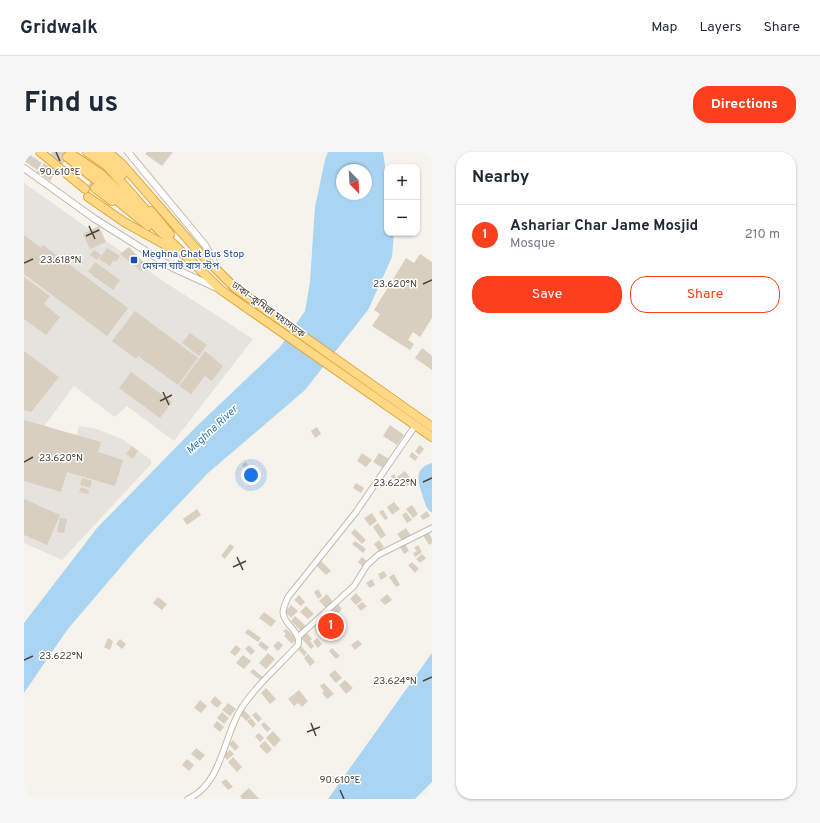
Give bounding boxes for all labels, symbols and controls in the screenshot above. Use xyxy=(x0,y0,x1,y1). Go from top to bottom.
text: Gridwalk xyxy=(20,16,98,40)
text: Map xyxy=(651,19,677,36)
text: Layers xyxy=(699,19,741,36)
text: Share xyxy=(763,19,800,36)
text: Find us xyxy=(24,86,118,122)
button: Directions xyxy=(693,86,796,123)
north arrow xyxy=(336,164,372,200)
map controls xyxy=(384,164,420,236)
button: + xyxy=(384,164,420,200)
text: 90.610°E xyxy=(40,166,80,179)
text: Nearby xyxy=(472,167,529,189)
button: − xyxy=(384,200,420,236)
text: Ashariar Char Jame Mosjid xyxy=(510,217,698,236)
text: 1 xyxy=(482,227,488,243)
text: 210 m xyxy=(745,227,780,243)
text: Mosque xyxy=(510,236,555,252)
place label: Meghna Ghat Bus Stop মেঘনা ঘাট বাস স্টপ xyxy=(142,248,244,273)
text: 23.618°N xyxy=(40,254,82,267)
marker: Meghna Ghat Bus Stop মেঘনা ঘাট বাস স্টপ xyxy=(129,255,139,265)
button: Save xyxy=(472,276,622,313)
button: Share xyxy=(630,276,780,313)
street label: ঢাকা–কুমিল্লা মহাসড়ক xyxy=(228,278,308,342)
text: 23.620°N xyxy=(373,278,417,291)
water label: Meghna River xyxy=(183,402,241,457)
text: 23.620°N xyxy=(39,452,83,465)
your location xyxy=(241,465,261,485)
text: 23.622°N xyxy=(373,477,417,490)
pin: 1 xyxy=(318,611,344,641)
text: 23.622°N xyxy=(39,650,83,663)
text: 23.624°N xyxy=(373,675,417,688)
text: 90.610°E xyxy=(320,774,360,787)

